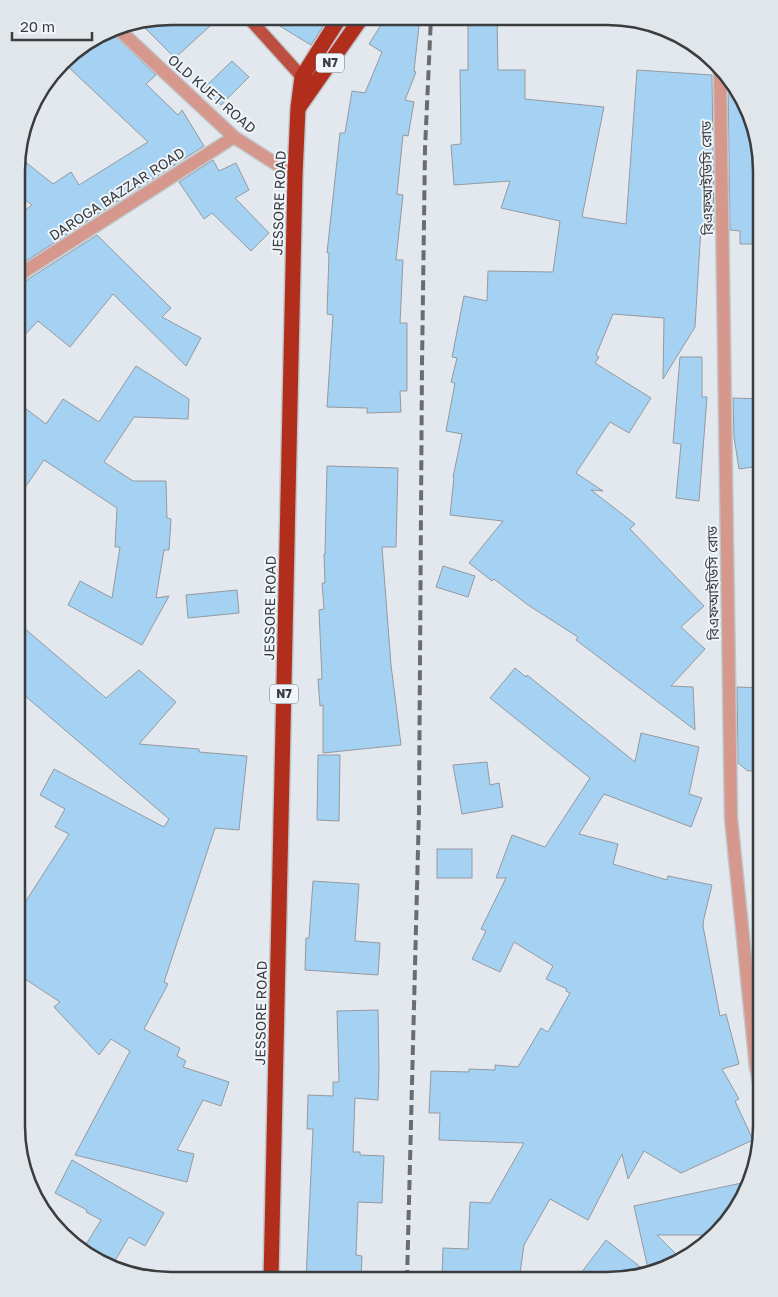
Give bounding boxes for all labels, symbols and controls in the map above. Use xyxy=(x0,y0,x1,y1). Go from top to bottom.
scale bar xyxy=(12,10,92,42)
text: 20 m xyxy=(20,17,55,35)
street label: OLD KUET ROAD xyxy=(165,51,260,137)
road number: N7 xyxy=(316,54,344,72)
street label: বিএফআইডিসি রোড xyxy=(697,120,716,236)
street label: DAROGA BAZZAR ROAD xyxy=(46,143,188,244)
street label: JESSORE ROAD xyxy=(268,150,289,256)
street label: বিএফআইডিসি রোড xyxy=(703,525,722,641)
street label: JESSORE ROAD xyxy=(260,555,279,661)
road number: N7 xyxy=(270,684,298,704)
street label: JESSORE ROAD xyxy=(251,960,270,1066)

